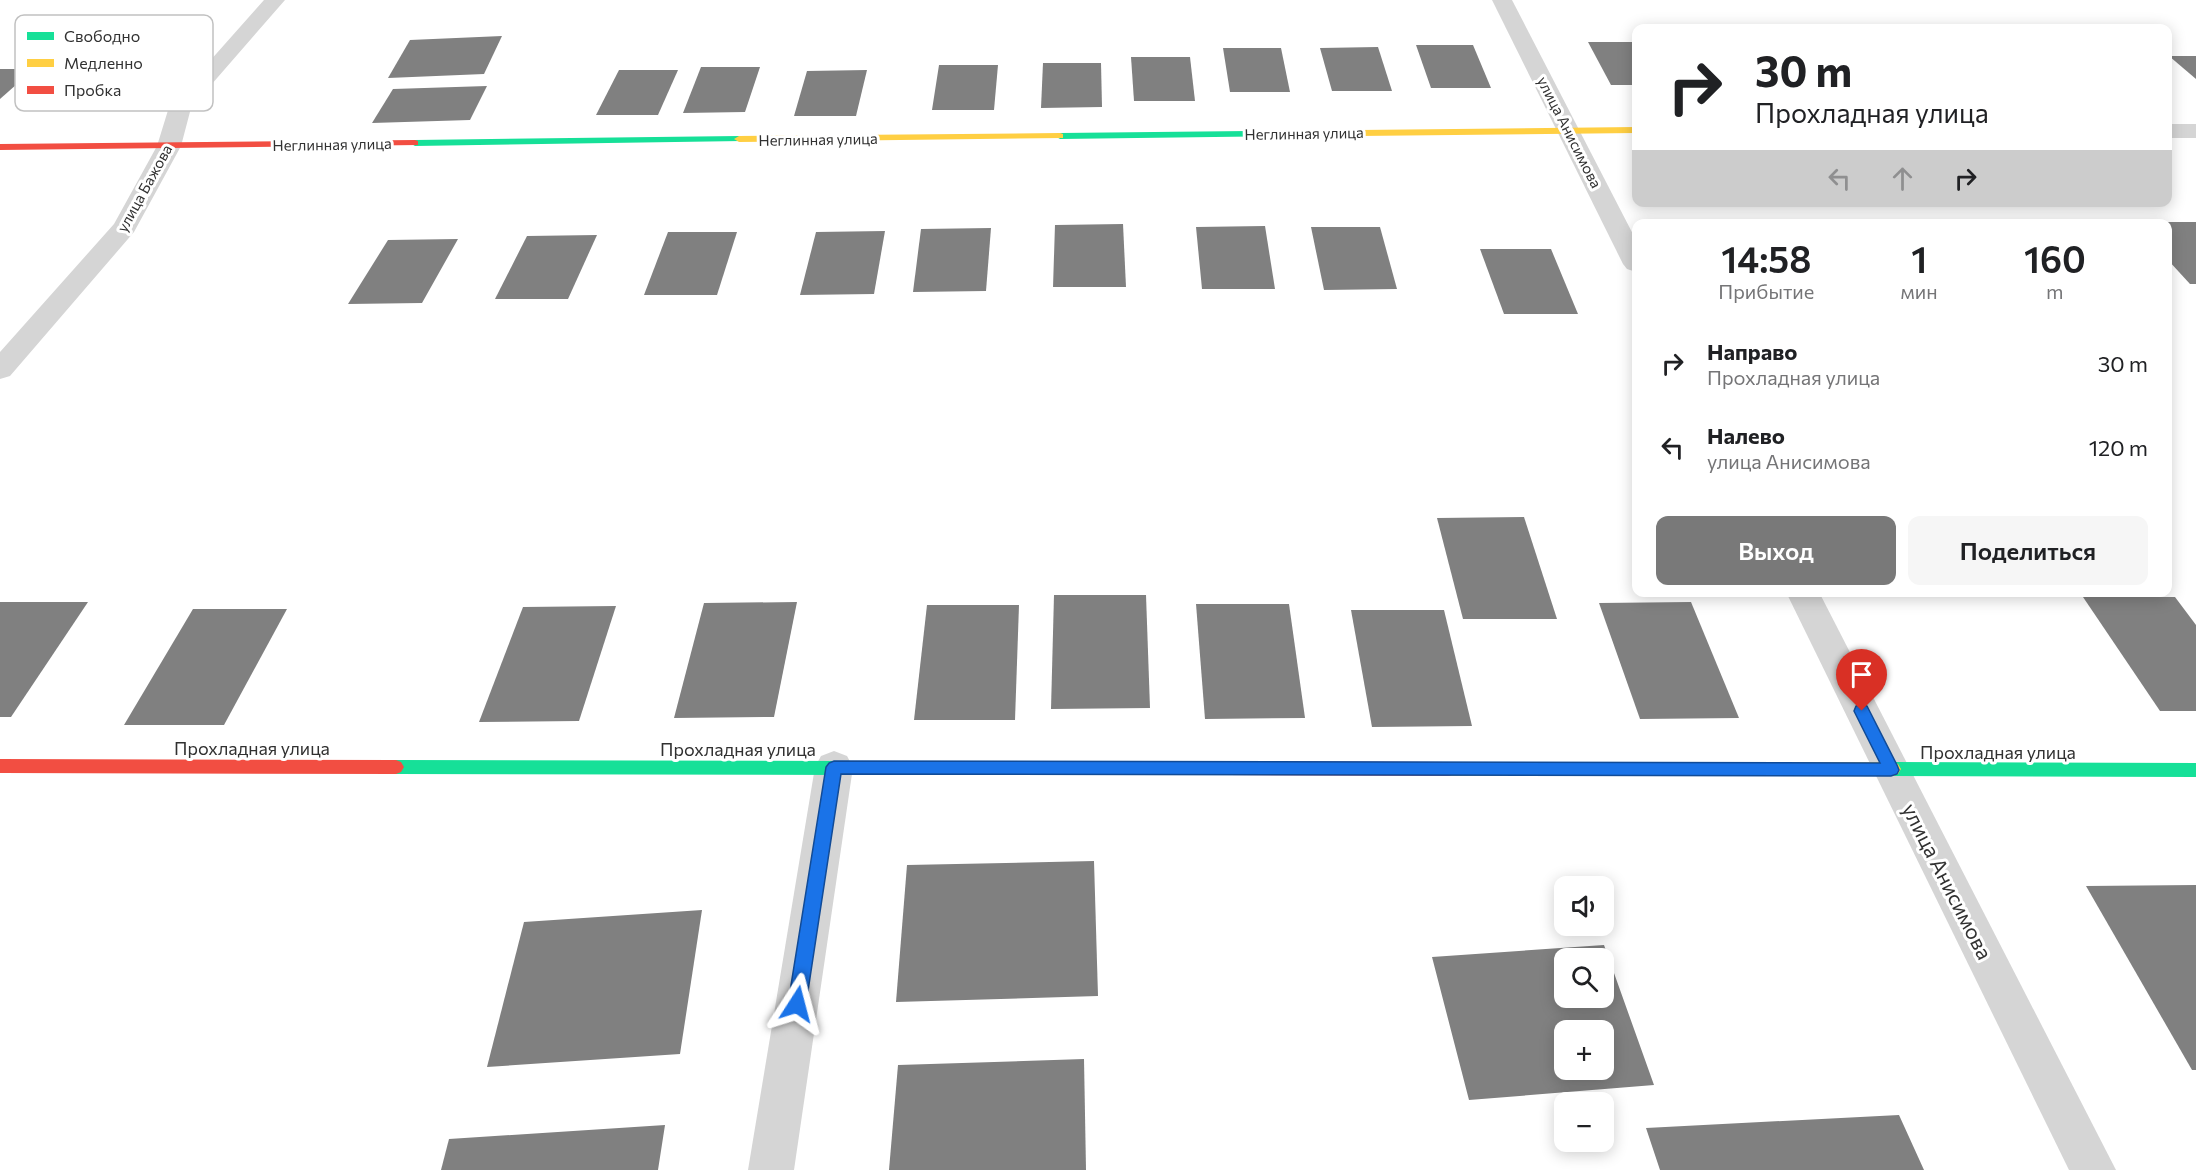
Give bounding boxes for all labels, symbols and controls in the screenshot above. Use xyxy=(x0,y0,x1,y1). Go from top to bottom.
legend xyxy=(15,15,213,111)
text: Свободно xyxy=(64,26,140,45)
text: 30 m xyxy=(1755,44,1852,96)
icon: right xyxy=(1656,48,1734,126)
text: Медленно xyxy=(64,53,143,72)
street label: улица Анисимова xyxy=(1534,73,1606,191)
text: Пробка xyxy=(64,80,121,99)
text: Прохладная улица xyxy=(1755,96,1989,129)
street label: Неглинная улица xyxy=(1244,123,1364,143)
street label: Неглинная улица xyxy=(758,129,878,149)
street label: Неглинная улица xyxy=(272,134,392,154)
street label: улица Бажова xyxy=(113,141,175,235)
icon: left xyxy=(1823,162,1856,195)
icon: ahead xyxy=(1886,162,1919,195)
icon: right xyxy=(1949,162,1982,195)
text: 14:58 xyxy=(1721,236,1811,280)
text: 1 xyxy=(1911,236,1927,280)
text: 160 xyxy=(2024,236,2086,280)
text: Прибытие xyxy=(1718,279,1814,303)
text: мин xyxy=(1901,279,1938,303)
text: m xyxy=(2046,279,2064,303)
text: Направо xyxy=(1707,338,1797,365)
icon: right xyxy=(1656,347,1689,380)
text: 30 m xyxy=(2098,350,2148,377)
text: Прохладная улица xyxy=(1707,365,1880,389)
text: Налево xyxy=(1707,422,1785,449)
icon: left xyxy=(1656,431,1689,464)
text: 120 m xyxy=(2089,434,2148,461)
text: улица Анисимова xyxy=(1707,449,1871,473)
button: Выход xyxy=(1656,516,1896,585)
button: Поделиться xyxy=(1908,516,2148,585)
pin xyxy=(1836,649,1887,711)
icon: arrive xyxy=(1845,658,1878,691)
street label: Прохладная улица xyxy=(174,737,330,759)
street label: Прохладная улица xyxy=(660,738,816,760)
street label: Прохладная улица xyxy=(1920,741,2076,763)
street label: улица Анисимова xyxy=(1898,799,1998,963)
map controls xyxy=(1554,876,1614,1152)
button: sound xyxy=(1554,876,1614,936)
button: search xyxy=(1554,948,1614,1008)
position arrow xyxy=(765,972,829,1036)
button: + xyxy=(1554,1020,1614,1080)
button: − xyxy=(1554,1092,1614,1152)

